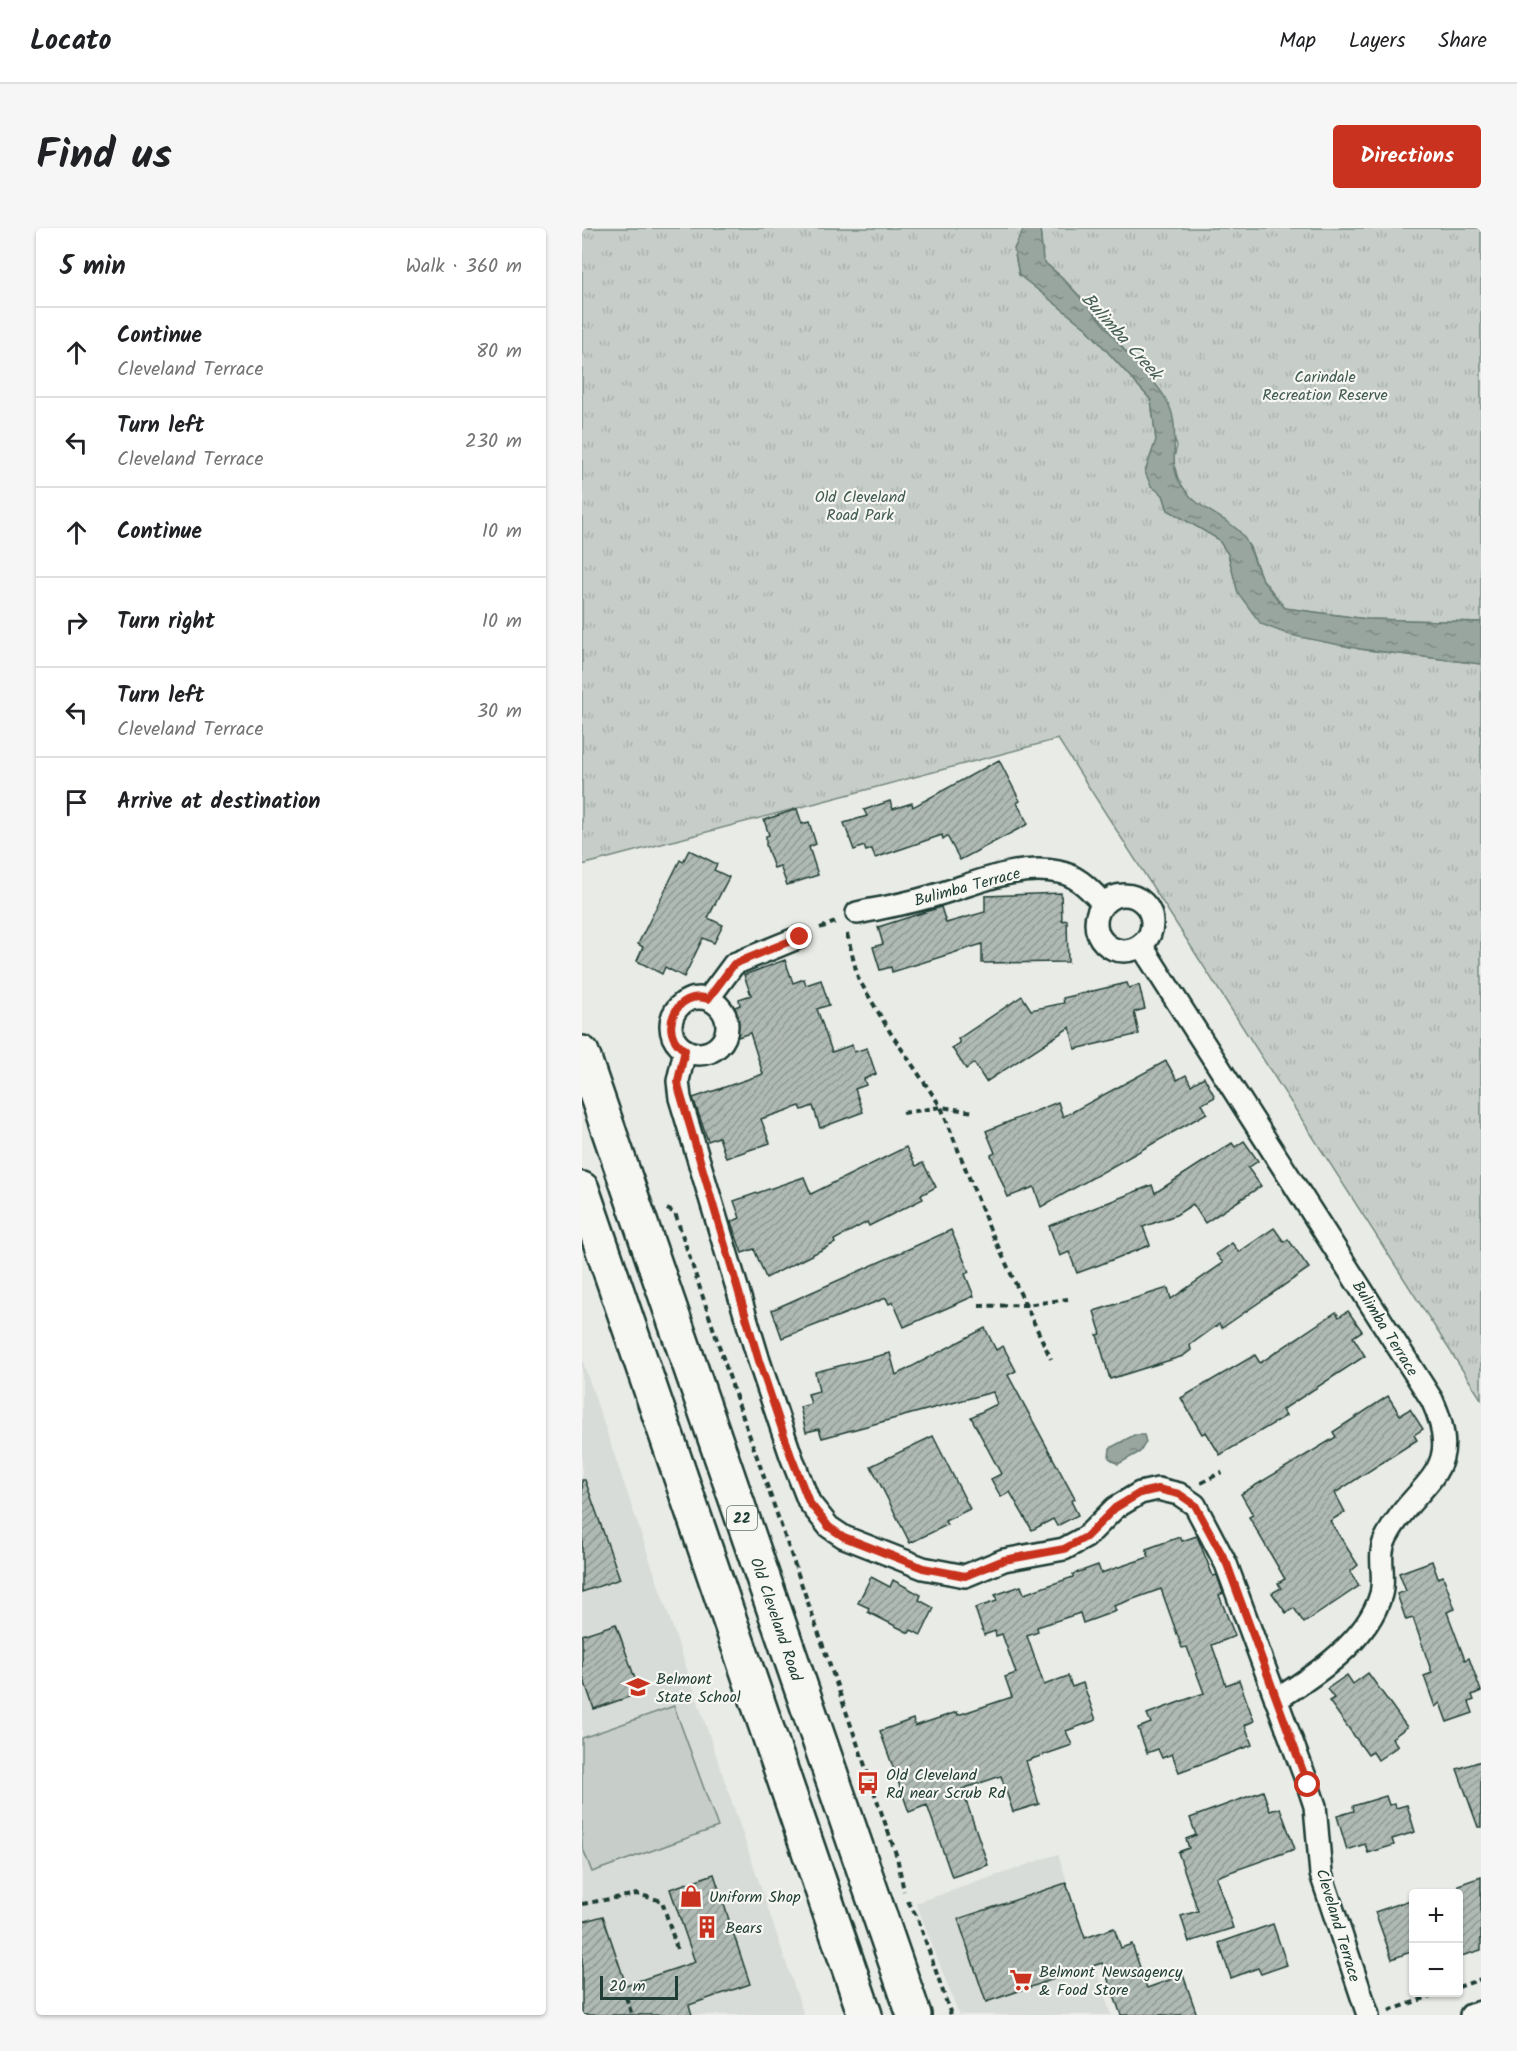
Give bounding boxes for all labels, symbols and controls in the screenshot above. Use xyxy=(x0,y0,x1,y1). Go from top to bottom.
text: Locato xyxy=(30,19,111,64)
text: Map xyxy=(1279,25,1316,58)
text: Layers xyxy=(1349,25,1405,58)
text: Share xyxy=(1438,25,1487,58)
text: Find us xyxy=(36,123,172,190)
button: Directions xyxy=(1333,125,1481,188)
text: 5 min xyxy=(60,246,126,288)
text: Walk · 360 m xyxy=(405,251,522,283)
water label: Bulimba Creek xyxy=(1073,287,1170,389)
text: Continue xyxy=(117,319,202,354)
icon: ahead xyxy=(60,336,93,369)
text: 80 m xyxy=(476,336,522,368)
text: Cleveland Terrace xyxy=(117,354,263,386)
park label: Carindale Recreation Reserve xyxy=(1262,365,1388,408)
text: Turn left xyxy=(117,409,204,444)
icon: left xyxy=(60,426,93,459)
text: 230 m xyxy=(465,426,522,458)
text: Cleveland Terrace xyxy=(117,444,263,476)
park label: Old Cleveland Road Park xyxy=(815,485,906,528)
text: Continue xyxy=(117,515,202,550)
icon: ahead xyxy=(60,516,93,549)
text: 10 m xyxy=(482,516,522,548)
text: Turn right xyxy=(117,605,215,640)
icon: right xyxy=(60,606,93,639)
text: 10 m xyxy=(482,606,522,638)
text: Turn left xyxy=(117,679,204,714)
icon: left xyxy=(60,696,93,729)
text: 30 m xyxy=(477,696,522,728)
text: Cleveland Terrace xyxy=(117,714,263,746)
text: Arrive at destination xyxy=(117,785,320,820)
icon: arrive xyxy=(60,786,93,819)
street label: Bulimba Terrace xyxy=(912,861,1023,914)
route end xyxy=(786,923,812,949)
street label: Bulimba Terrace xyxy=(1345,1276,1424,1382)
road number: 22 xyxy=(727,1506,757,1530)
street label: Old Cleveland Road xyxy=(743,1554,809,1686)
place label: Belmont State School xyxy=(656,1667,741,1710)
school or university icon: Belmont State School xyxy=(625,1674,651,1700)
place label: Old Cleveland Rd near Scrub Rd xyxy=(886,1763,1006,1806)
bus stop icon: Old Cleveland Rd near Scrub Rd xyxy=(855,1770,881,1796)
route start xyxy=(1294,1771,1320,1797)
street label: Cleveland Terrace xyxy=(1308,1866,1367,1985)
shop icon: Uniform Shop xyxy=(678,1883,704,1909)
place label: Uniform Shop xyxy=(709,1885,801,1910)
map controls xyxy=(1409,1889,1463,1997)
button: + xyxy=(1409,1889,1463,1943)
building icon: Bears xyxy=(694,1914,720,1940)
place label: Bears xyxy=(725,1916,762,1941)
button: − xyxy=(1409,1943,1463,1997)
place label: Belmont Newsagency & Food Store xyxy=(1039,1960,1183,2003)
supermarket icon: Belmont Newsagency & Food Store xyxy=(1008,1967,1034,1993)
scale bar xyxy=(600,1973,678,2000)
text: 20 m xyxy=(609,1974,645,1999)

